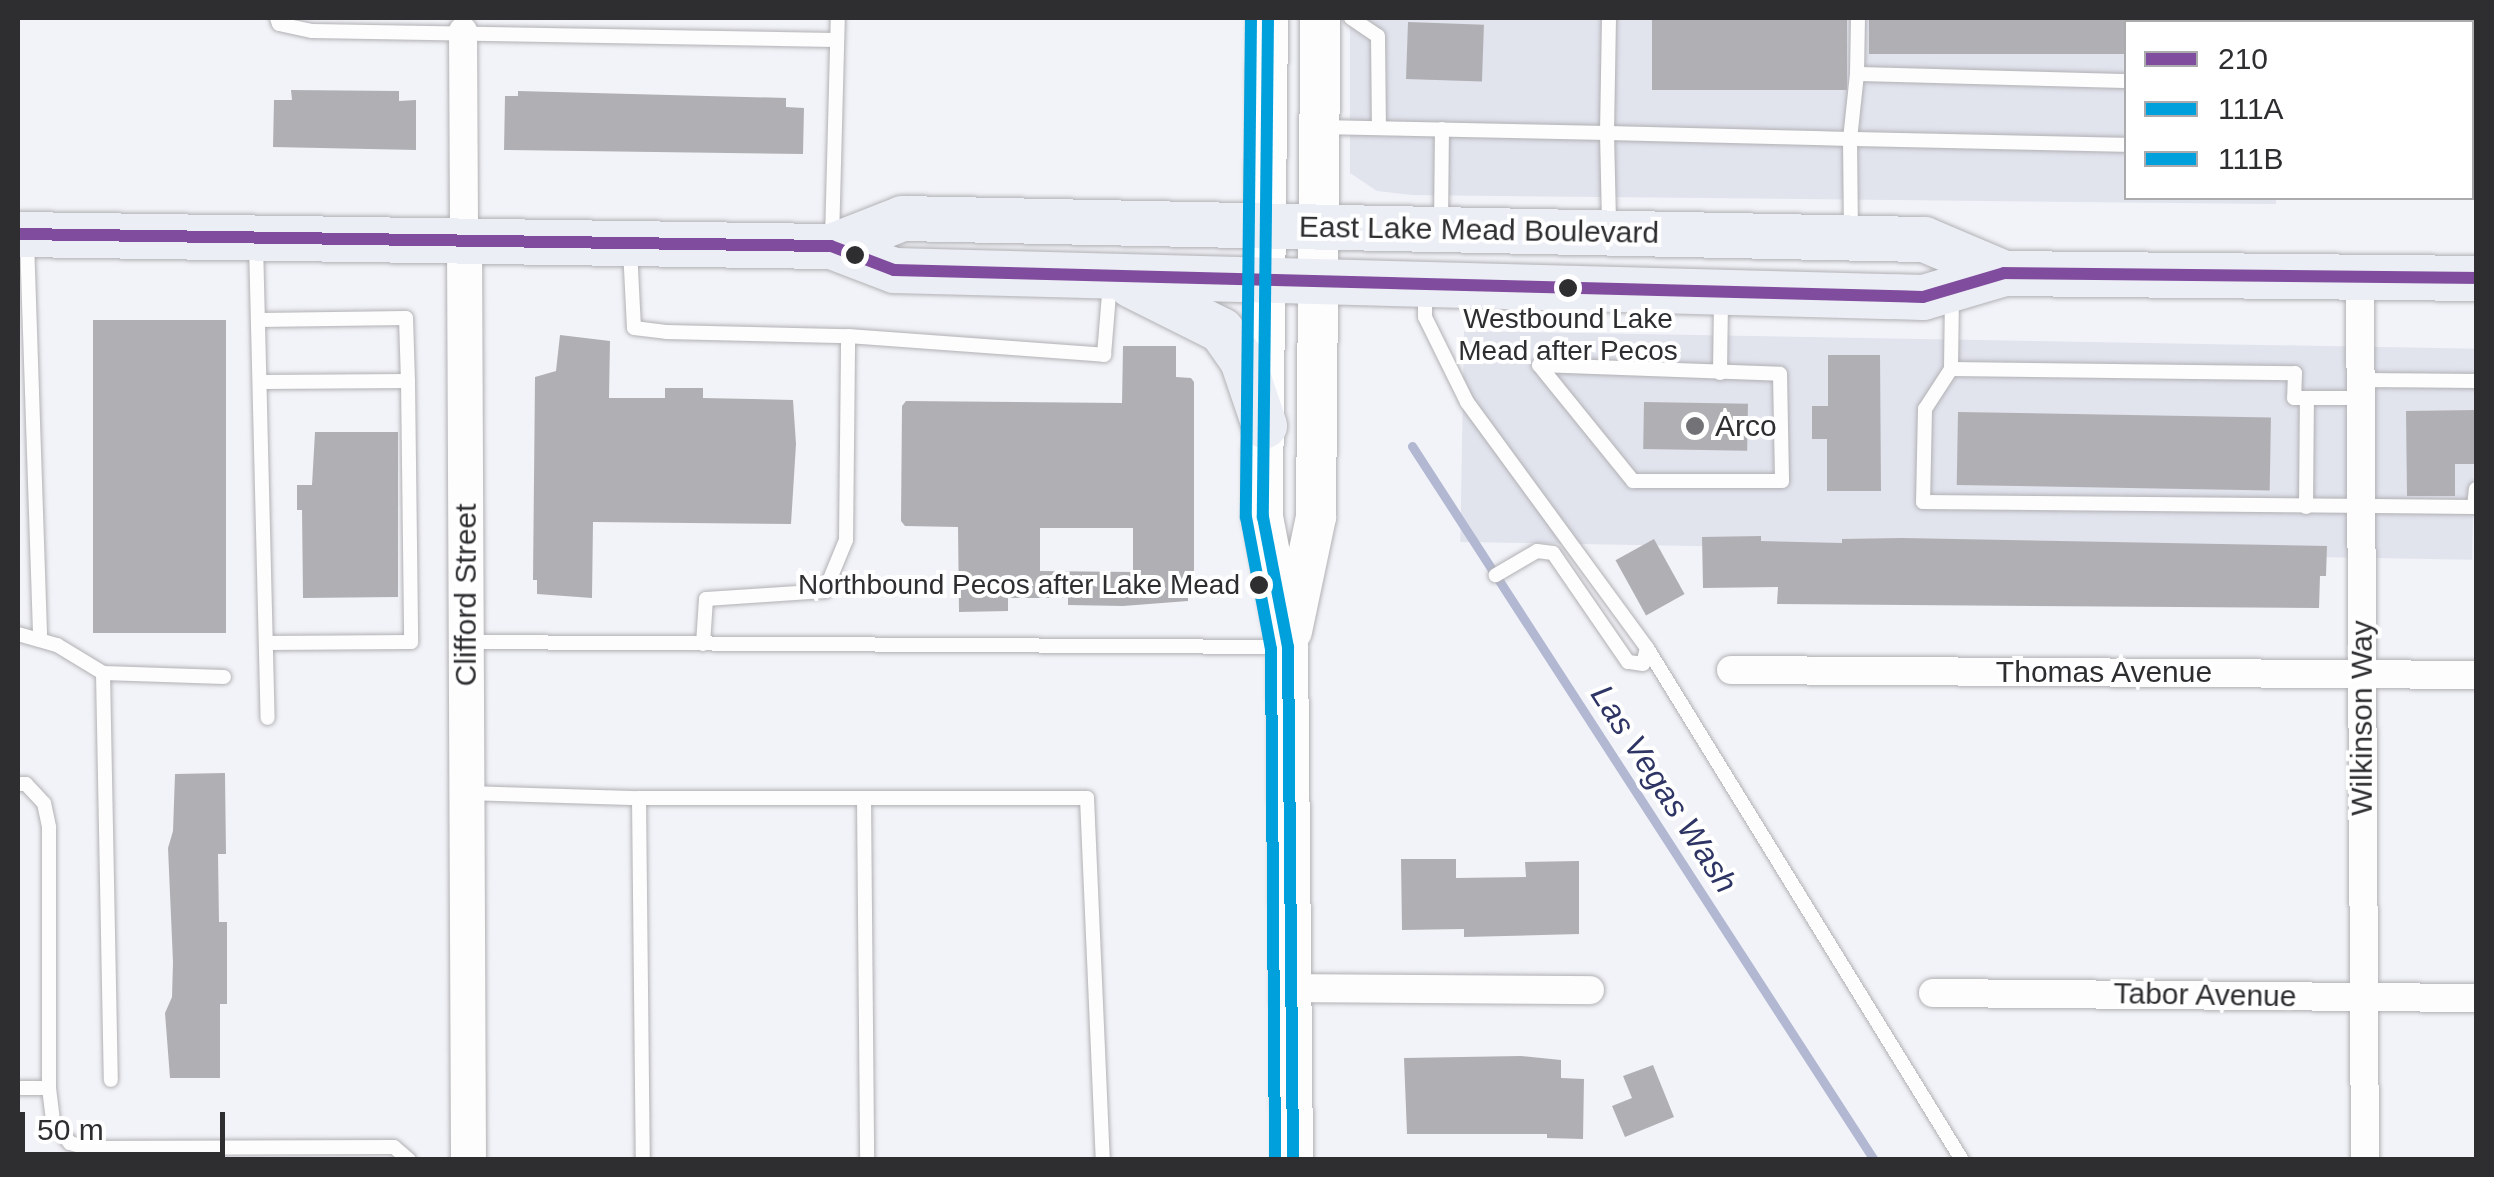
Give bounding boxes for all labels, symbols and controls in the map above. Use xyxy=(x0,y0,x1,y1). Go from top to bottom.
legend xyxy=(2124,20,2474,200)
text: 210 xyxy=(2218,42,2268,75)
text: 111A xyxy=(2218,92,2284,125)
text: 111B xyxy=(2218,142,2284,175)
street label: East Lake Mead Boulevard xyxy=(1299,209,1659,251)
unlabelled marker xyxy=(845,245,865,265)
marker: Westbound Lake Mead after Pecos xyxy=(1558,278,1578,298)
place label: Westbound Lake Mead after Pecos xyxy=(1458,302,1678,368)
place label: Arco xyxy=(1715,408,1777,444)
marker: Arco xyxy=(1684,415,1706,437)
street label: Clifford Street xyxy=(448,504,484,686)
place label: Northbound Pecos after Lake Mead xyxy=(798,568,1240,602)
marker: Northbound Pecos after Lake Mead xyxy=(1249,575,1269,595)
street label: Wilkinson Way xyxy=(2344,620,2380,816)
street label: Thomas Avenue xyxy=(1995,654,2213,690)
water label: Las Vegas Wash xyxy=(1583,678,1745,900)
street label: Tabor Avenue xyxy=(2112,975,2298,1015)
scale bar xyxy=(25,1092,230,1154)
text: 50 m xyxy=(37,1113,104,1146)

